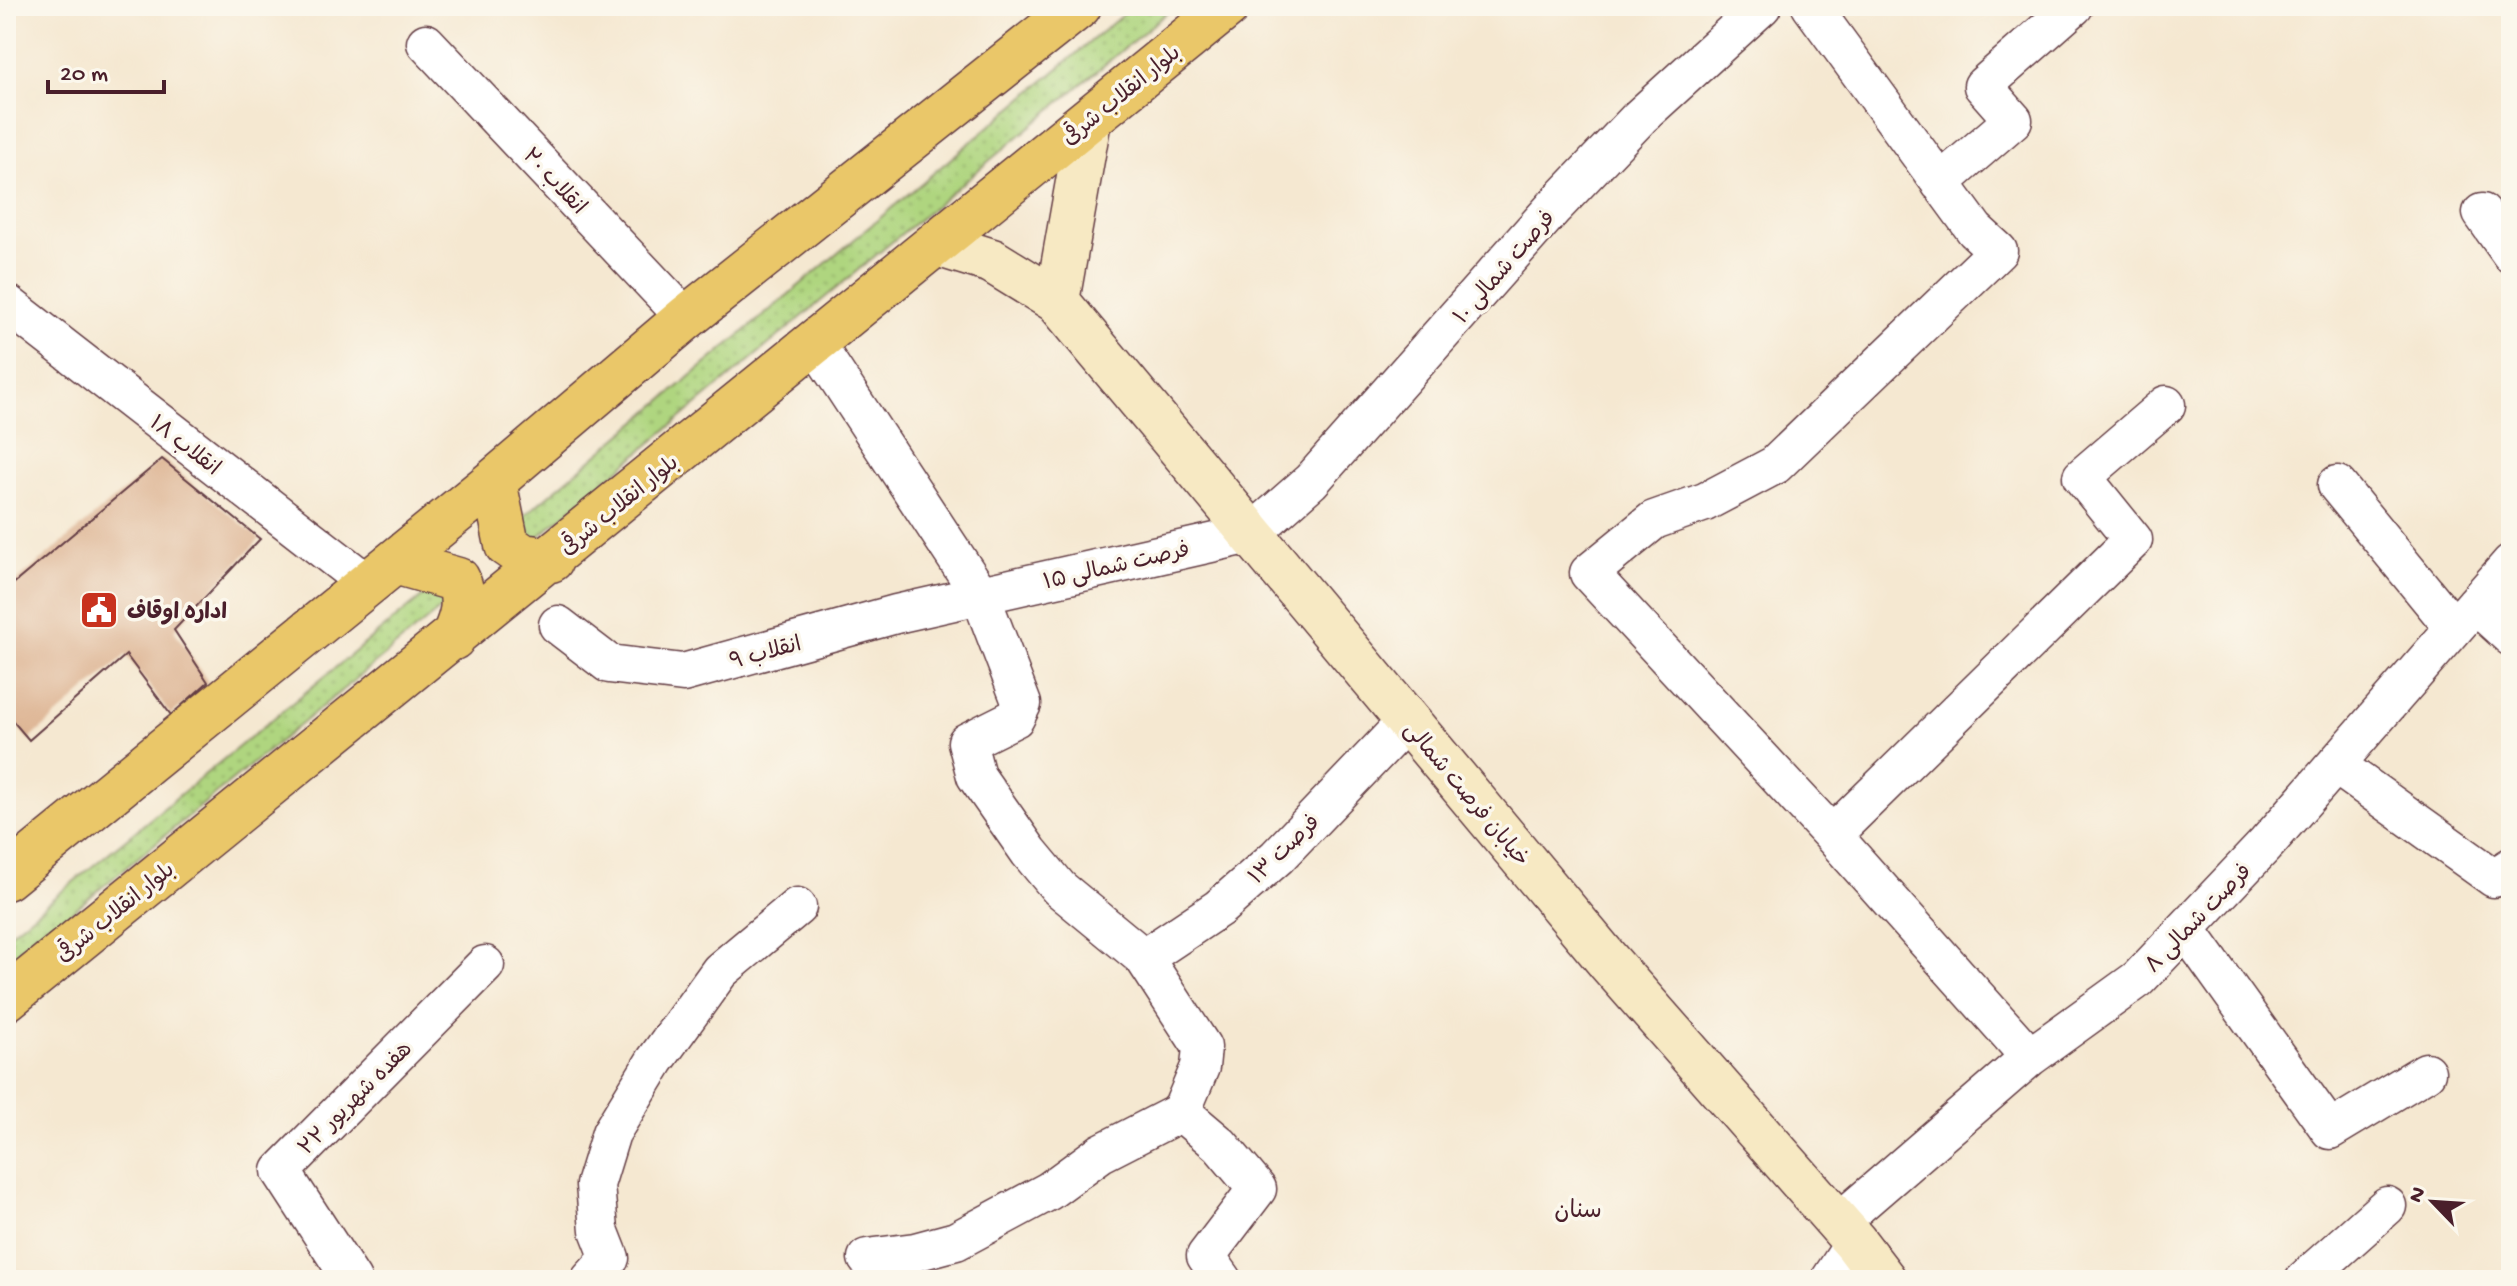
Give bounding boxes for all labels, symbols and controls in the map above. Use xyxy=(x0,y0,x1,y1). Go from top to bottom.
street label: بلوار انقلاب شرقی xyxy=(1055,38,1187,153)
scale bar xyxy=(48,44,164,94)
text: 20 m xyxy=(60,61,108,90)
street label: انقلاب ۲۰ xyxy=(516,144,590,221)
street label: فرصت شمالی ۱۰ xyxy=(1450,207,1562,331)
street label: انقلاب ۱۸ xyxy=(143,411,224,483)
street label: بلوار انقلاب شرقی xyxy=(553,448,685,563)
street label: فرصت شمالی ۱۵ xyxy=(1041,538,1193,597)
public building icon: اداره اوقاف xyxy=(78,589,120,631)
place label: اداره اوقاف xyxy=(127,599,227,627)
street label: انقلاب ۹ xyxy=(727,633,805,677)
street label: خیابان فرصت شمالی xyxy=(1397,718,1533,873)
street label: فرصت ۱۳ xyxy=(1245,811,1327,891)
street label: بلوار انقلاب شرقی xyxy=(49,855,181,970)
street label: فرصت شمالی ۸ xyxy=(2141,860,2258,980)
street label: هفده شهریور ۲۲ xyxy=(295,1038,419,1162)
north arrow xyxy=(2393,1162,2473,1242)
text: N xyxy=(2404,1183,2433,1207)
district label: سنان xyxy=(1554,1198,1602,1227)

